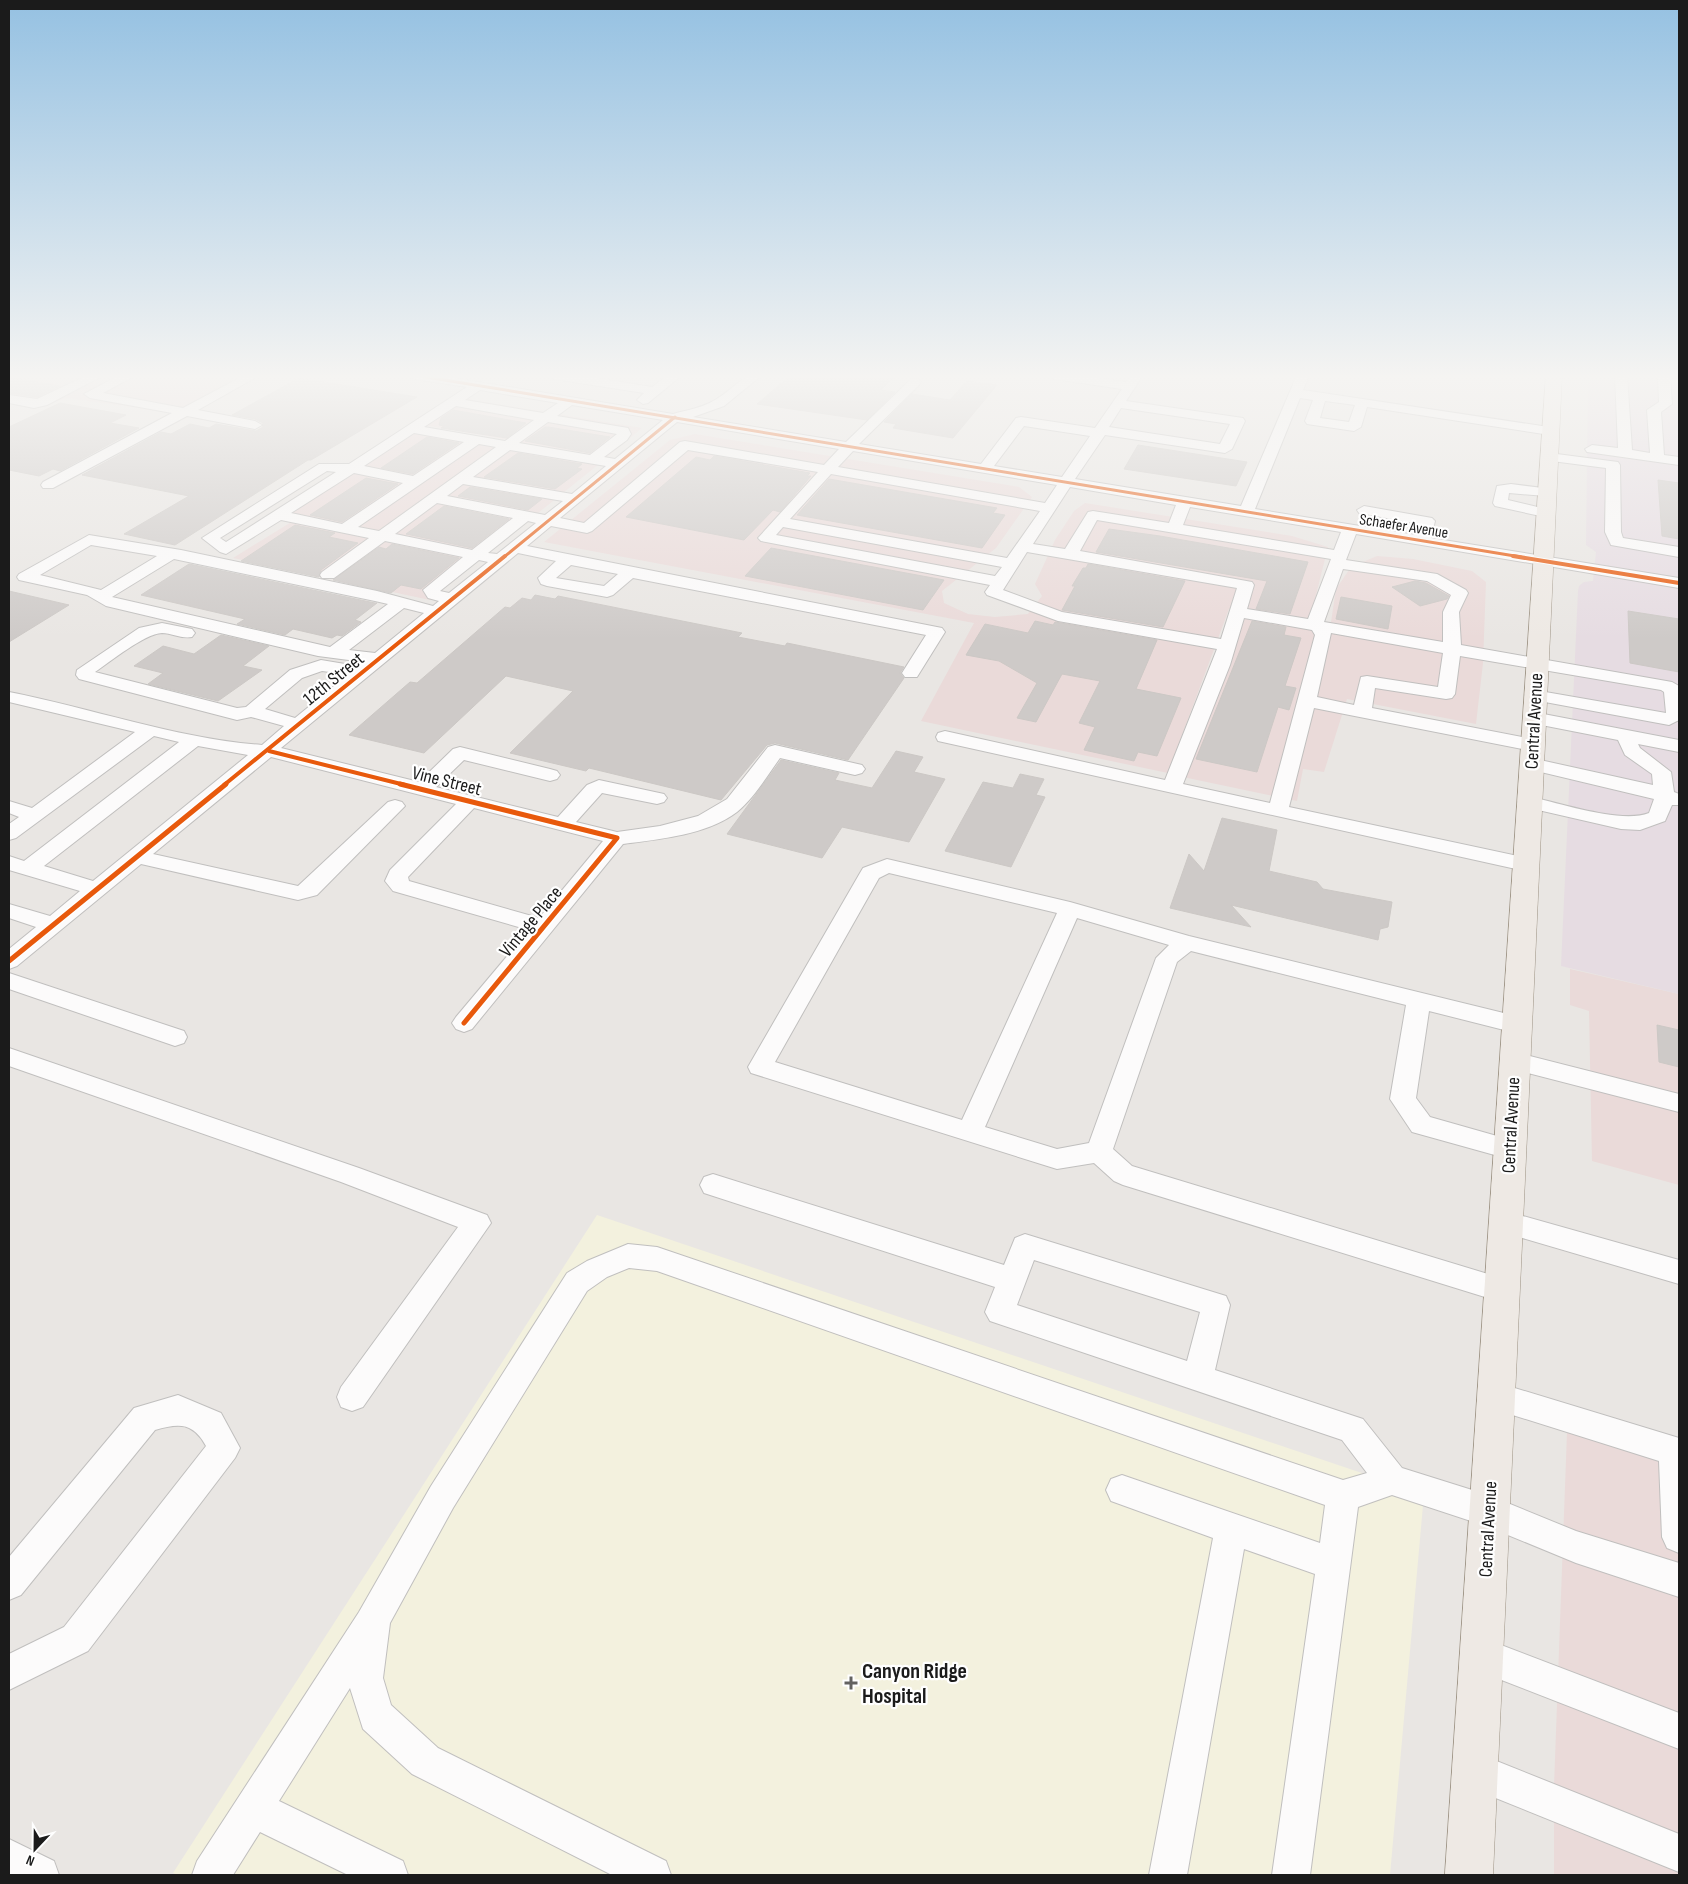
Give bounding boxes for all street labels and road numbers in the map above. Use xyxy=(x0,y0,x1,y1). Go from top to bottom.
street label: Schaefer Avenue xyxy=(1358,510,1450,543)
street label: 12th Street xyxy=(299,648,369,711)
street label: Central Avenue xyxy=(1520,672,1549,770)
street label: Vine Street xyxy=(409,762,484,801)
street label: Vintage Place xyxy=(495,882,567,962)
street label: Central Avenue xyxy=(1497,1076,1526,1174)
street label: Central Avenue xyxy=(1474,1480,1503,1578)

